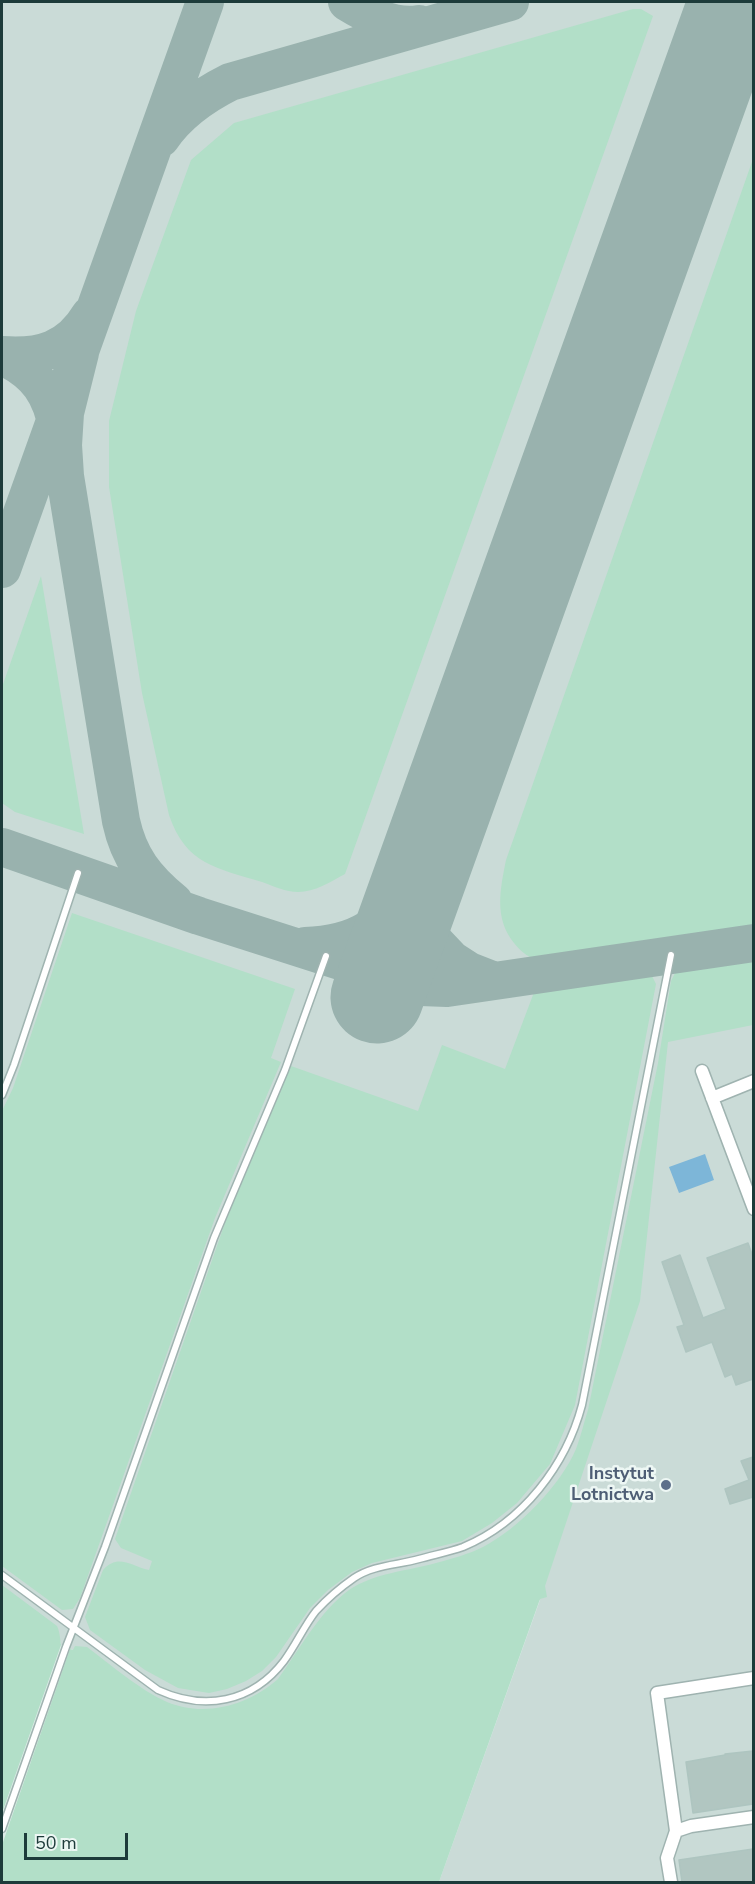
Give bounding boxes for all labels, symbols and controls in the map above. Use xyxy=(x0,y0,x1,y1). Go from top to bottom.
place label: Instytut Lotnictwa xyxy=(571,1464,654,1506)
marker: Instytut Lotnictwa xyxy=(659,1478,673,1492)
scale bar xyxy=(27,1821,130,1859)
text: 50 m xyxy=(35,1831,77,1855)

